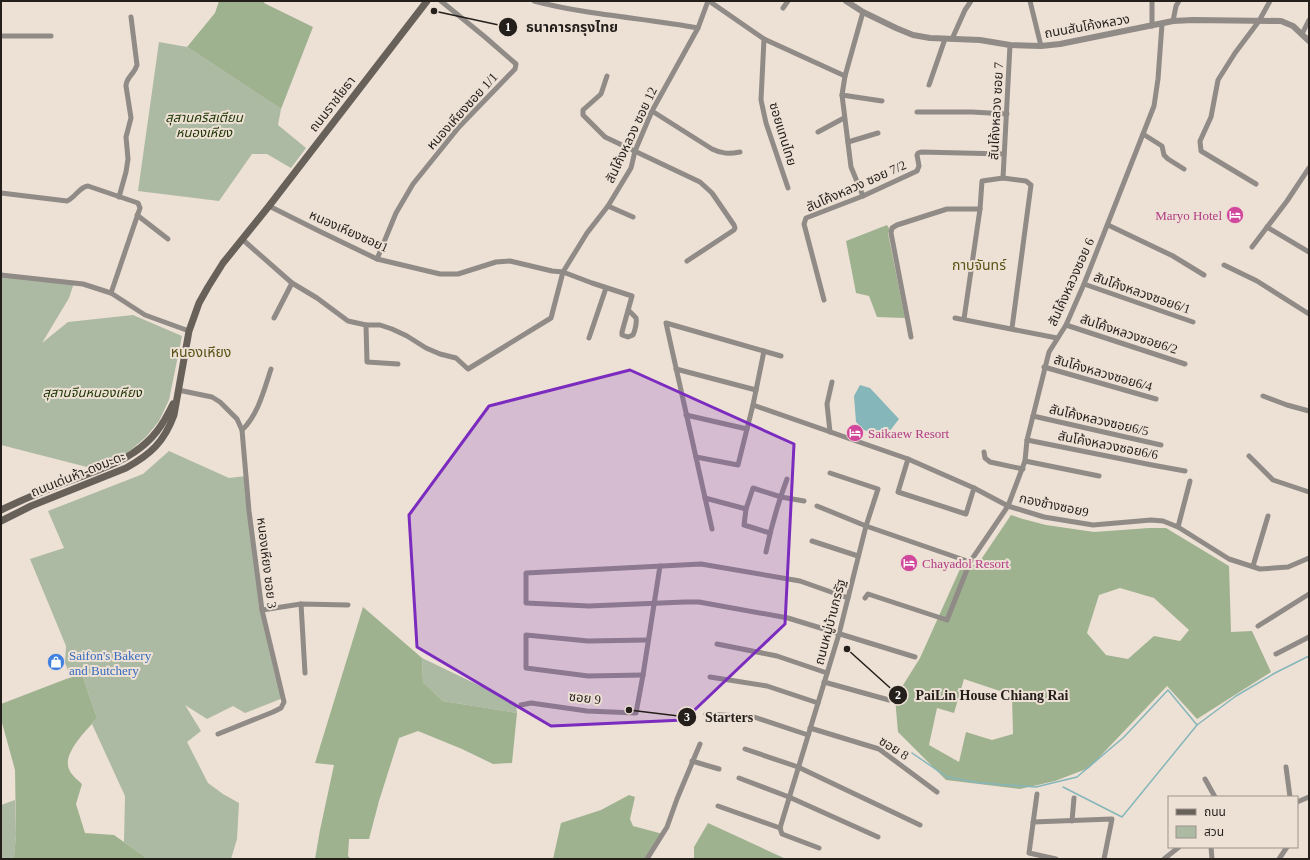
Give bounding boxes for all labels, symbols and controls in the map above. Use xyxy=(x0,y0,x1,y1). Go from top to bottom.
street label: ถนนสันโค้งหลวง xyxy=(1043,11,1131,41)
callout: ธนาคารกรุงไทย xyxy=(498,14,626,40)
text: 1 xyxy=(505,20,511,34)
text: ธนาคารกรุงไทย xyxy=(526,20,618,36)
street label: สันโค้งหลวง ซอย 7 xyxy=(986,61,1006,160)
street label: หนองเหียงซอย 1/1 xyxy=(423,69,501,153)
street label: ถนนราชโยธา xyxy=(306,73,358,135)
street label: สันโค้งหลวง ซอย 12 xyxy=(602,84,660,186)
street label: ซอยแทนไทย xyxy=(766,101,800,167)
park label: สุสานคริสเตียน หนองเหียง xyxy=(165,110,244,140)
street label: สันโค้งหลวง ซอย 7/2 xyxy=(804,157,908,215)
hotel icon: Maryo Hotel xyxy=(1225,205,1245,225)
street label: หนองเหียงซอย1 xyxy=(307,207,391,255)
place label: Maryo Hotel xyxy=(1155,208,1222,223)
street label: สันโค้งหลวงซอย 6 xyxy=(1045,235,1097,328)
district label: กาบจันทร์ xyxy=(952,258,1007,273)
street label: สันโค้งหลวงซอย6/1 xyxy=(1091,269,1193,317)
street label: สันโค้งหลวงซอย6/2 xyxy=(1078,311,1180,357)
district label: หนองเหียง xyxy=(171,345,231,360)
street label: สันโค้งหลวงซอย6/4 xyxy=(1052,352,1154,394)
park label: สุสานจีนหนองเหียง xyxy=(42,385,143,401)
street label: สันโค้งหลวงซอย6/5 xyxy=(1048,401,1150,439)
hotel icon: Saikaew Resort xyxy=(845,423,865,443)
place label: Saikaew Resort xyxy=(868,426,950,441)
street label: สันโค้งหลวงซอย6/6 xyxy=(1057,428,1160,462)
street label: ถนนเด่นห้า-ดงมะดะ xyxy=(29,448,127,500)
street label: กองช้างซอย9 xyxy=(1018,490,1090,520)
street label: หนองเหียง ซอย 3 xyxy=(254,517,280,609)
hotel icon: Chayadol Resort xyxy=(899,553,919,573)
place label: Chayadol Resort xyxy=(922,556,1009,571)
street label: ถนนหมู่บ้านกรรัฐ xyxy=(811,578,849,666)
place label: Saifon's Bakery and Butchery xyxy=(69,648,152,678)
shop icon: Saifon's Bakery and Butchery xyxy=(46,652,66,672)
callout: PaiLin House Chiang Rai xyxy=(888,682,1077,708)
text: 2 xyxy=(895,688,901,702)
text: PaiLin House Chiang Rai xyxy=(916,688,1069,703)
street label: ซอย 9 xyxy=(568,689,602,707)
callout: Starters xyxy=(677,704,761,730)
text: 3 xyxy=(684,710,690,724)
text: Starters xyxy=(705,710,754,725)
street label: ซอย 8 xyxy=(876,733,912,763)
legend xyxy=(1168,796,1298,848)
text: ถนน xyxy=(1204,805,1226,819)
text: สวน xyxy=(1204,825,1224,839)

